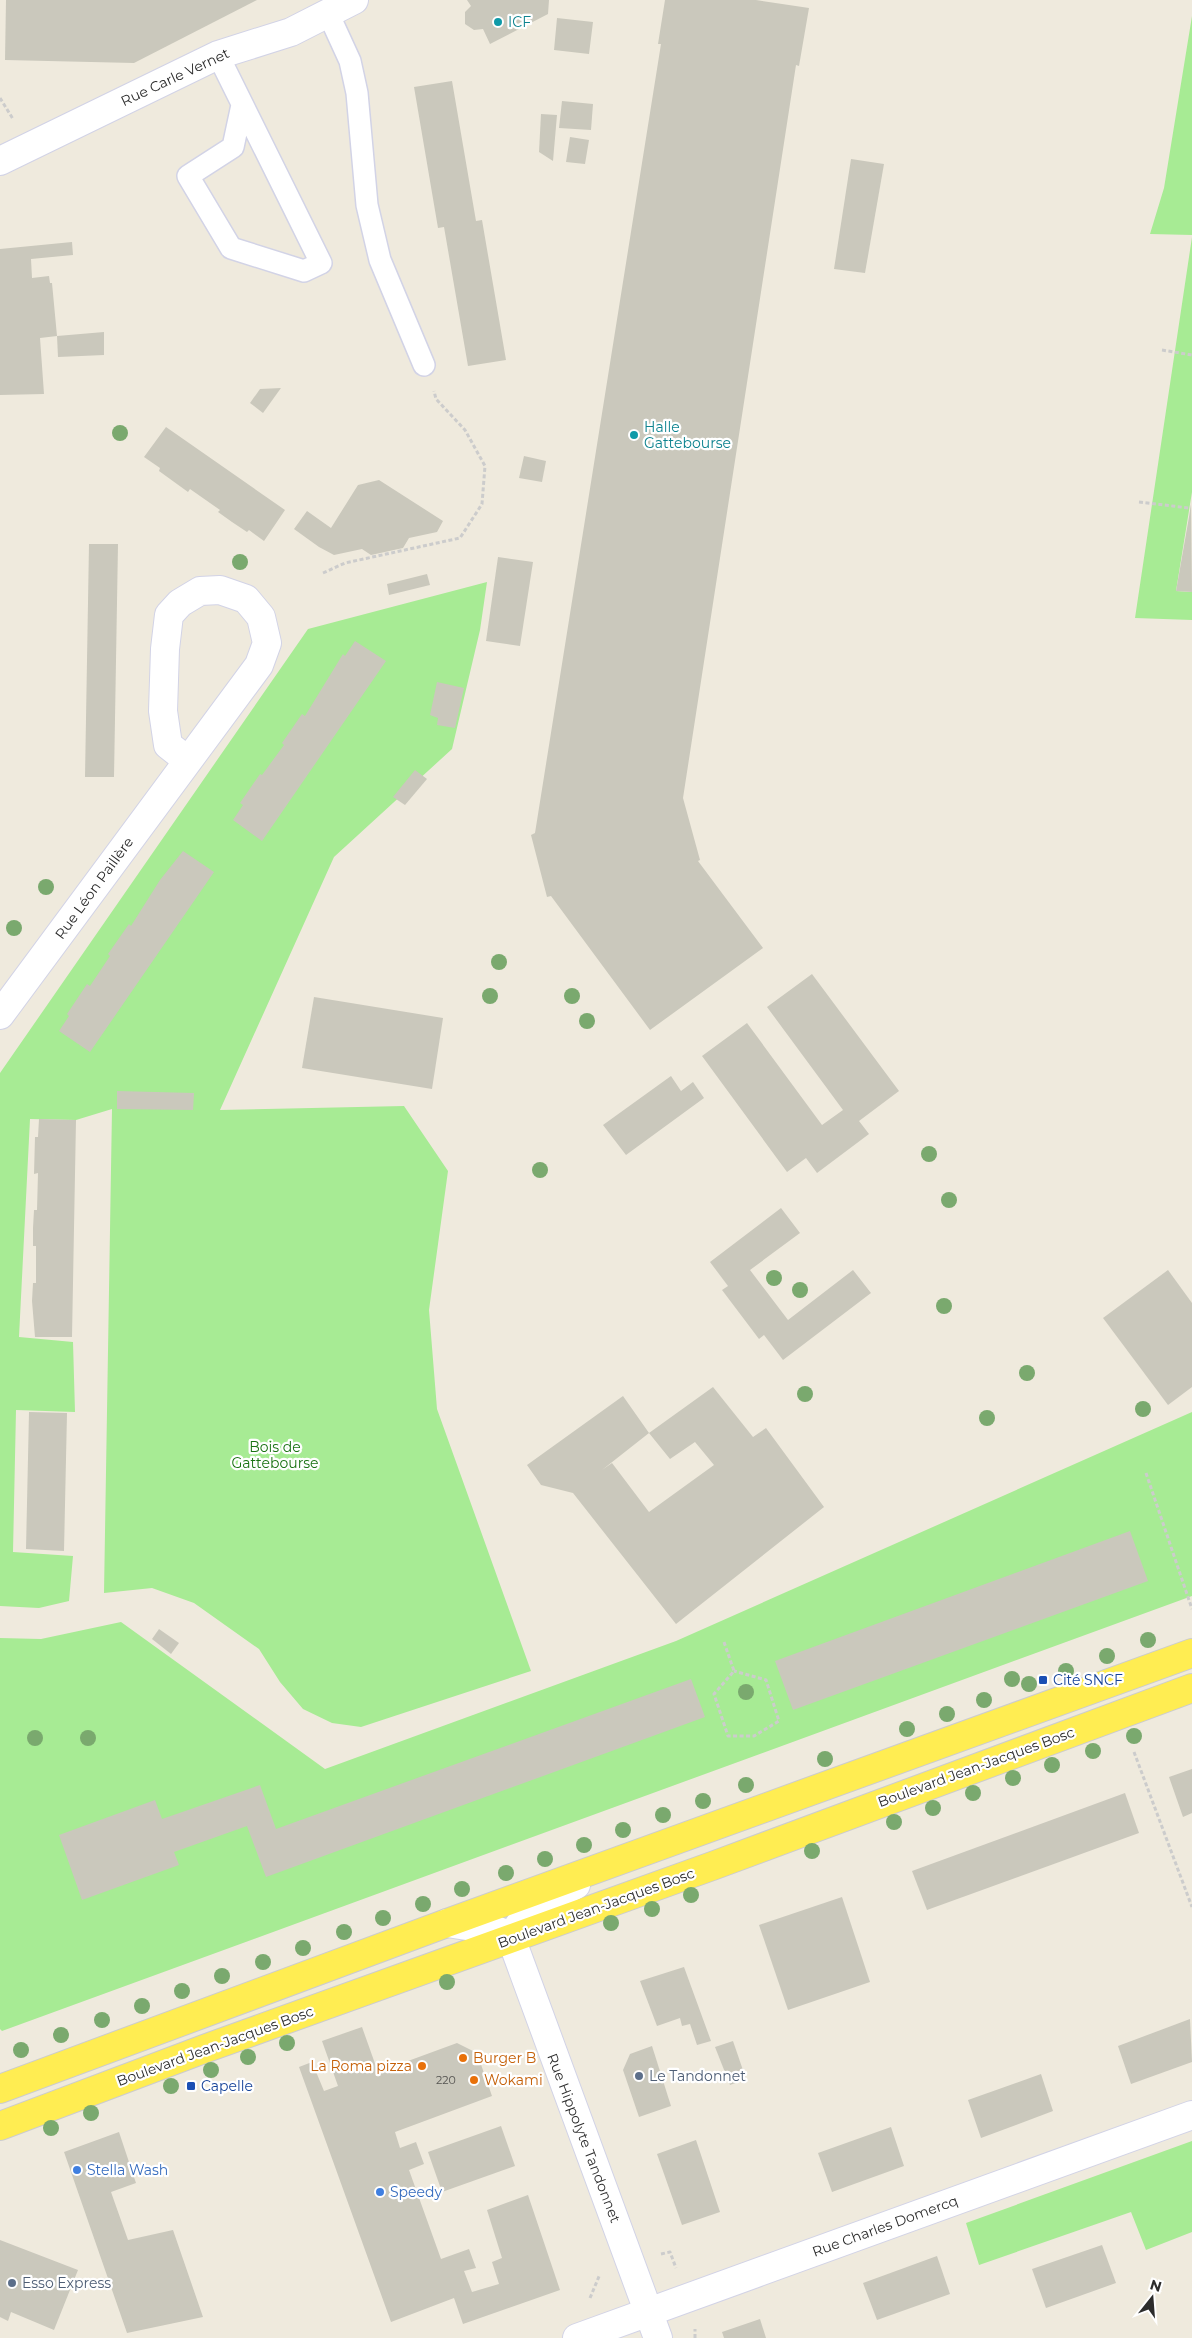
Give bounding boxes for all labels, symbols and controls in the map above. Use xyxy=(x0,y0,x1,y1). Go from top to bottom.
place label: ICF xyxy=(508,13,531,31)
marker: ICF xyxy=(492,16,504,28)
street label: Rue Carle Vernet xyxy=(118,44,232,110)
place label: Halle Gattebourse xyxy=(644,418,731,452)
marker: Halle Gattebourse xyxy=(628,429,640,441)
street label: Rue Léon Paillère xyxy=(51,833,137,943)
park label: Bois de Gattebourse xyxy=(232,1438,319,1472)
place label: Cité SNCF xyxy=(1053,1671,1123,1689)
marker: Cité SNCF xyxy=(1037,1674,1049,1686)
street label: Boulevard Jean-Jacques Bosc xyxy=(875,1723,1077,1811)
street label: Boulevard Jean-Jacques Bosc xyxy=(495,1864,697,1952)
street label: Boulevard Jean-Jacques Bosc xyxy=(114,2002,316,2090)
place label: Burger B xyxy=(473,2049,536,2067)
street label: Rue Hippolyte Tandonnet xyxy=(543,2051,625,2226)
marker: Burger B xyxy=(457,2052,469,2064)
place label: La Roma pizza xyxy=(310,2057,412,2075)
marker: La Roma pizza xyxy=(416,2060,428,2072)
place label: Le Tandonnet xyxy=(649,2067,746,2085)
marker: Le Tandonnet xyxy=(633,2070,645,2082)
place label: Wokami xyxy=(484,2071,543,2089)
house number: 220 xyxy=(436,2073,456,2087)
marker: Wokami xyxy=(468,2074,480,2086)
place label: Capelle xyxy=(201,2077,253,2095)
marker: Capelle xyxy=(185,2080,197,2092)
place label: Stella Wash xyxy=(87,2161,168,2179)
marker: Stella Wash xyxy=(71,2164,83,2176)
place label: Speedy xyxy=(390,2183,442,2201)
marker: Speedy xyxy=(374,2186,386,2198)
street label: Rue Charles Domercq xyxy=(810,2191,960,2261)
north arrow xyxy=(1127,2273,1177,2323)
place label: Esso Express xyxy=(22,2274,111,2292)
text: N xyxy=(1148,2275,1164,2296)
marker: Esso Express xyxy=(6,2277,18,2289)

